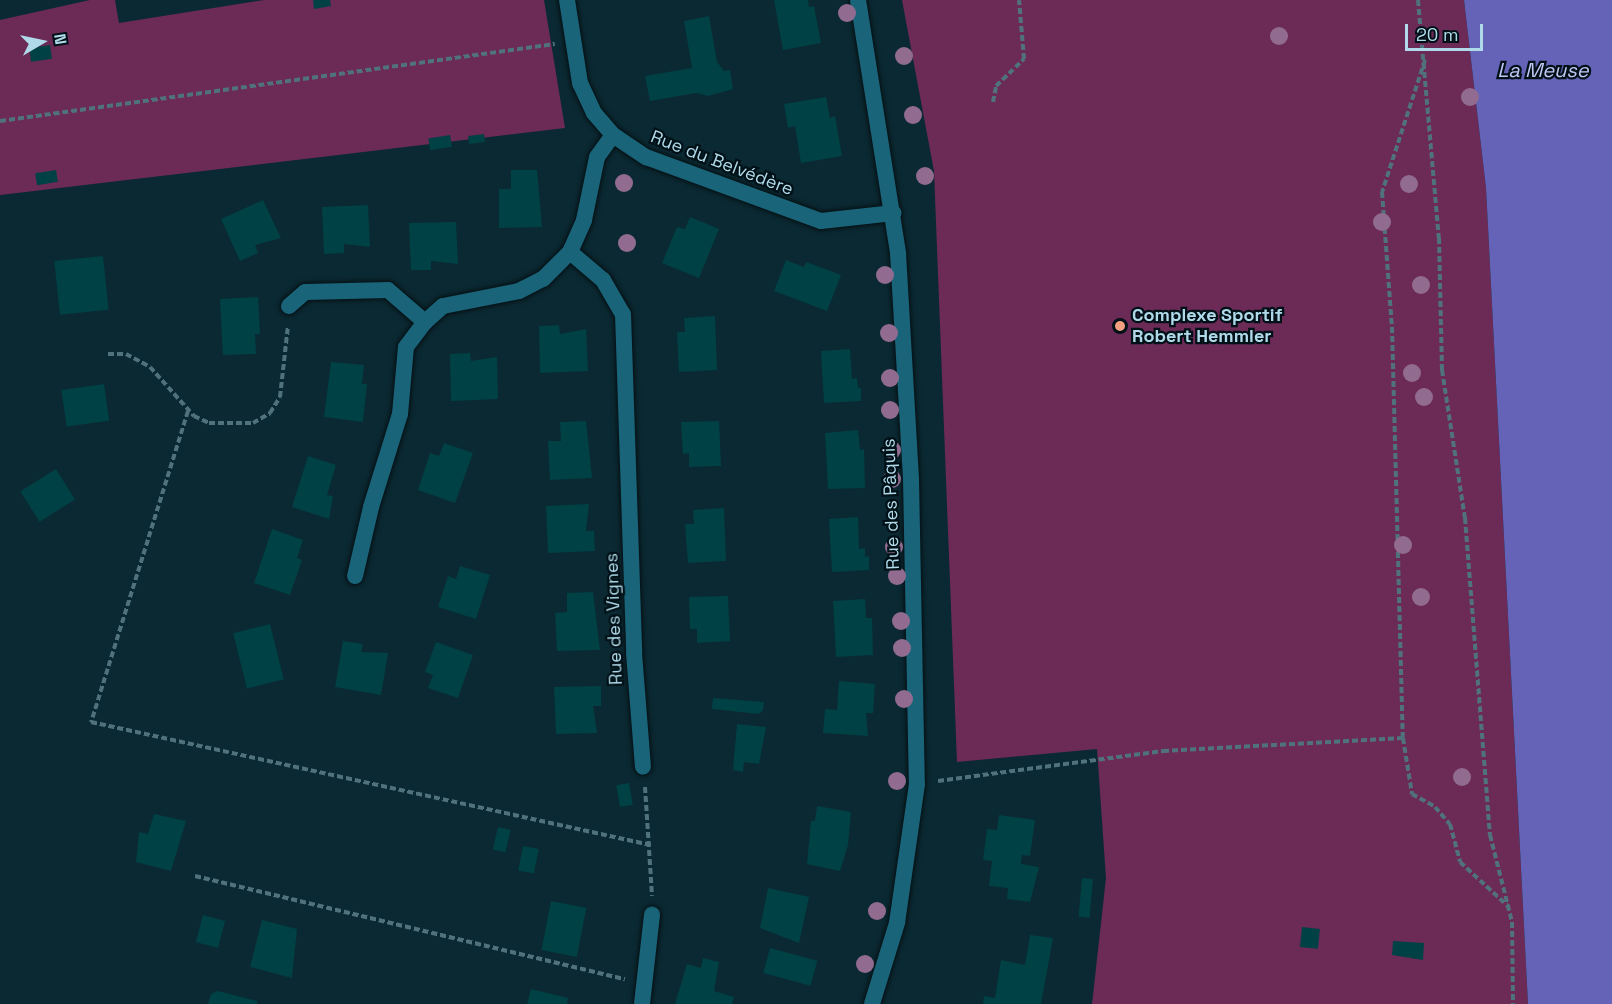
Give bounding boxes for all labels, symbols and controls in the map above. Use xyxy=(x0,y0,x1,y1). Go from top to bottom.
north arrow xyxy=(12,12,72,72)
scale bar xyxy=(1408,12,1486,50)
text: 20 m xyxy=(1416,23,1459,46)
text: N xyxy=(49,32,71,46)
water label: La Meuse xyxy=(1497,58,1589,82)
street label: Rue du Belvédère xyxy=(648,126,796,200)
place label: Complexe Sportif Robert Hemmler xyxy=(1132,305,1282,348)
marker: Complexe Sportif Robert Hemmler xyxy=(1113,319,1127,333)
street label: Rue des Pâquis xyxy=(878,438,904,570)
street label: Rue des Vignes xyxy=(601,553,627,685)

